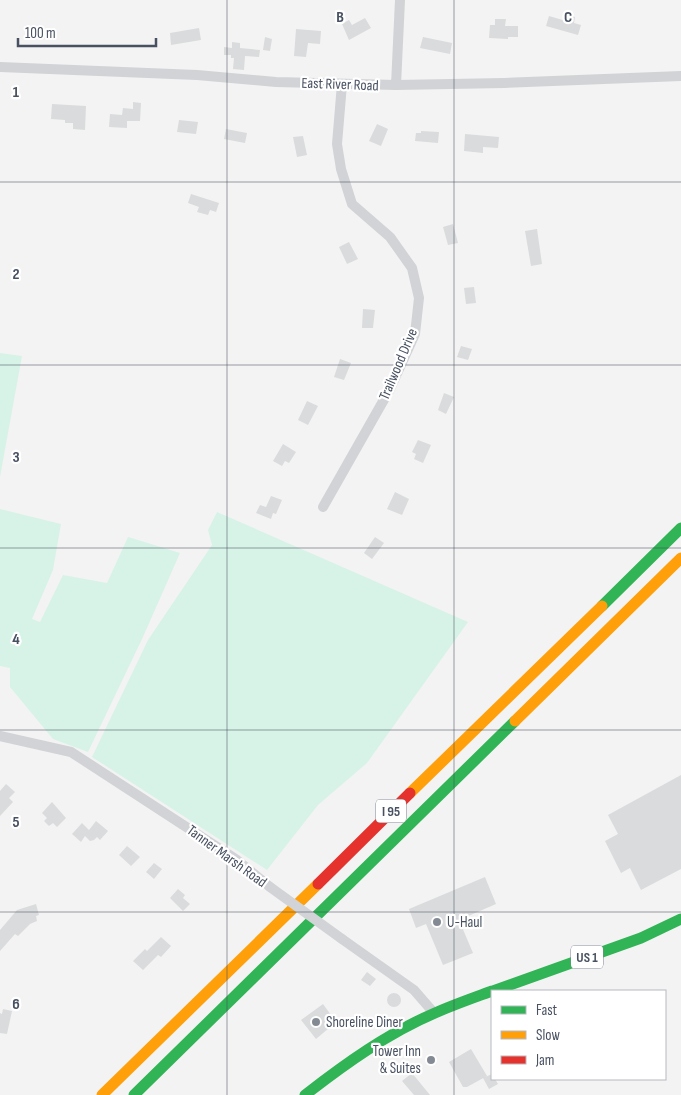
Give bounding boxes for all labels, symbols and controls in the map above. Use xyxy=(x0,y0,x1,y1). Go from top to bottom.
text: B xyxy=(336,8,344,27)
text: C xyxy=(564,8,572,27)
scale bar xyxy=(18,15,155,47)
text: 100 m xyxy=(25,24,56,43)
street label: East River Road xyxy=(301,74,379,95)
text: 1 xyxy=(13,83,20,102)
text: 2 xyxy=(12,265,20,284)
street label: Trailwood Drive xyxy=(375,325,422,403)
text: 3 xyxy=(12,448,20,467)
text: 4 xyxy=(12,630,20,649)
road number: I 95 xyxy=(376,799,406,822)
text: 5 xyxy=(12,813,20,832)
street label: Tanner Marsh Road xyxy=(183,821,270,892)
place label: U-Haul xyxy=(447,913,482,932)
marker: U-Haul xyxy=(431,916,443,928)
road number: US 1 xyxy=(571,946,603,969)
legend xyxy=(491,990,666,1080)
text: 6 xyxy=(12,995,20,1014)
text: Fast xyxy=(536,1001,558,1020)
place label: Shoreline Diner xyxy=(326,1013,404,1032)
marker: Shoreline Diner xyxy=(310,1016,322,1028)
text: Slow xyxy=(536,1026,560,1045)
place label: Tower Inn & Suites xyxy=(373,1042,421,1078)
text: Jam xyxy=(535,1051,554,1070)
marker: Tower Inn & Suites xyxy=(425,1054,437,1066)

